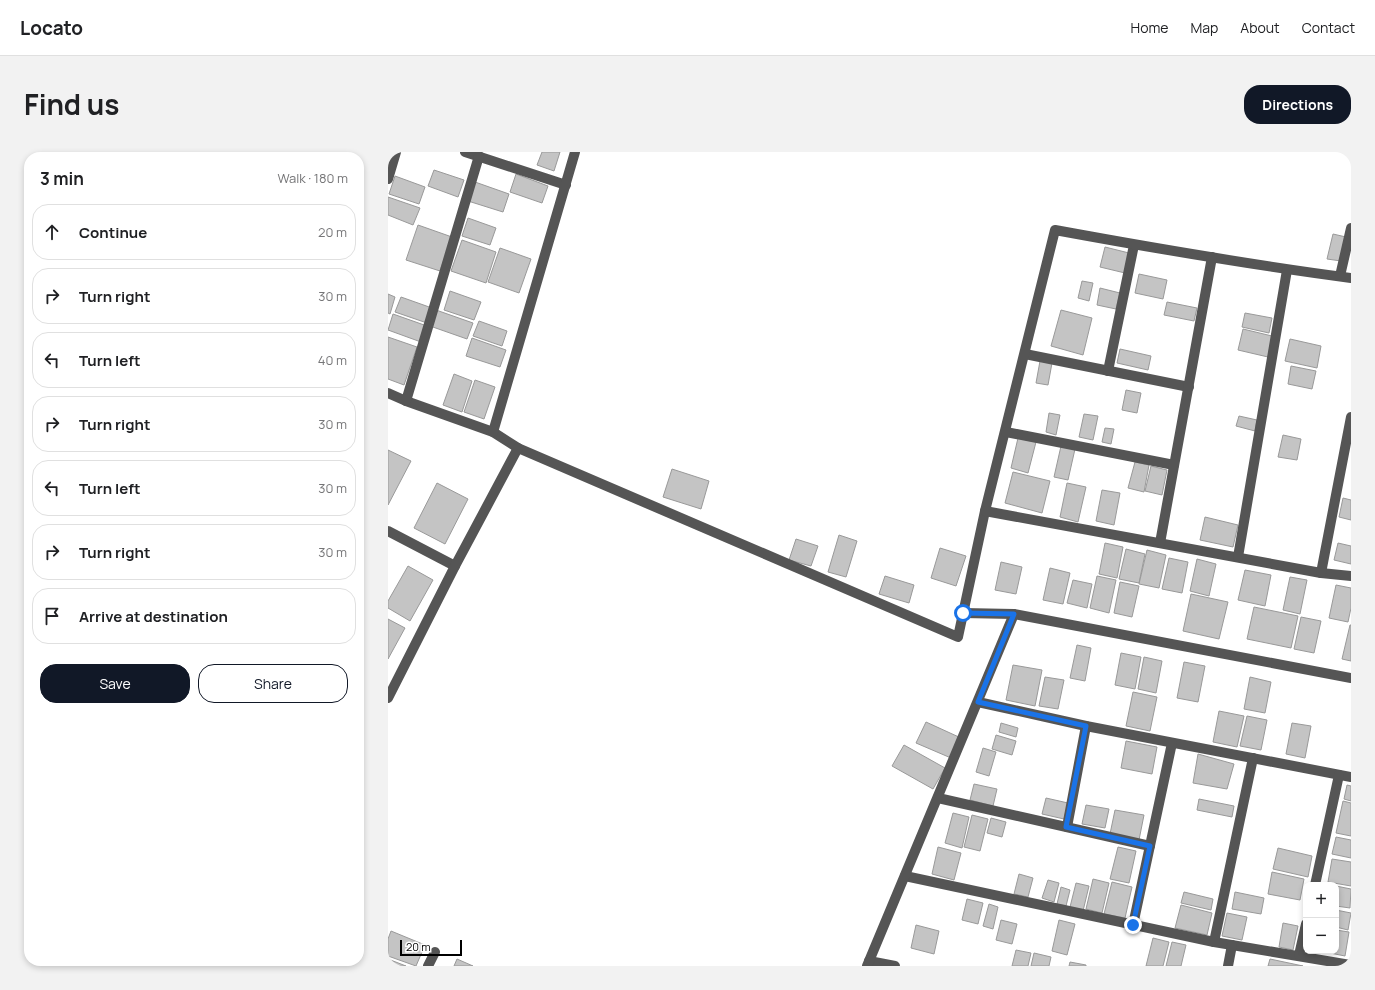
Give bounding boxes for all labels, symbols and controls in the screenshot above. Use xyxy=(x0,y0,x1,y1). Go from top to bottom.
text: Locato xyxy=(20,15,83,41)
text: Home xyxy=(1131,18,1168,37)
text: Map xyxy=(1190,18,1218,37)
text: About xyxy=(1240,18,1280,37)
text: Contact xyxy=(1302,18,1355,37)
text: Find us xyxy=(24,85,119,123)
button: Directions xyxy=(1244,85,1351,124)
text: 3 min xyxy=(40,167,84,190)
text: Walk · 180 m xyxy=(277,169,348,187)
icon: ahead xyxy=(41,221,63,243)
text: Continue xyxy=(79,222,147,243)
text: 20 m xyxy=(318,223,347,241)
icon: right xyxy=(41,285,63,307)
text: Turn right xyxy=(79,286,150,307)
text: 30 m xyxy=(318,287,347,305)
icon: left xyxy=(41,349,63,371)
text: Turn left xyxy=(79,350,141,371)
text: 40 m xyxy=(318,351,347,369)
icon: right xyxy=(41,413,63,435)
text: Turn right xyxy=(79,414,150,435)
text: 30 m xyxy=(318,415,347,433)
icon: left xyxy=(41,477,63,499)
text: Turn left xyxy=(79,478,141,499)
text: 30 m xyxy=(318,479,347,497)
icon: right xyxy=(41,541,63,563)
text: Turn right xyxy=(79,542,150,563)
text: 30 m xyxy=(318,543,347,561)
route start xyxy=(954,604,972,622)
icon: arrive xyxy=(41,605,63,627)
text: Arrive at destination xyxy=(79,606,228,627)
button: Save xyxy=(40,664,190,703)
button: Share xyxy=(198,664,348,703)
map controls xyxy=(1303,882,1339,954)
button: + xyxy=(1303,882,1339,918)
route end xyxy=(1124,916,1142,934)
button: − xyxy=(1303,918,1339,954)
scale bar xyxy=(400,938,462,957)
text: 20 m xyxy=(406,939,431,954)

